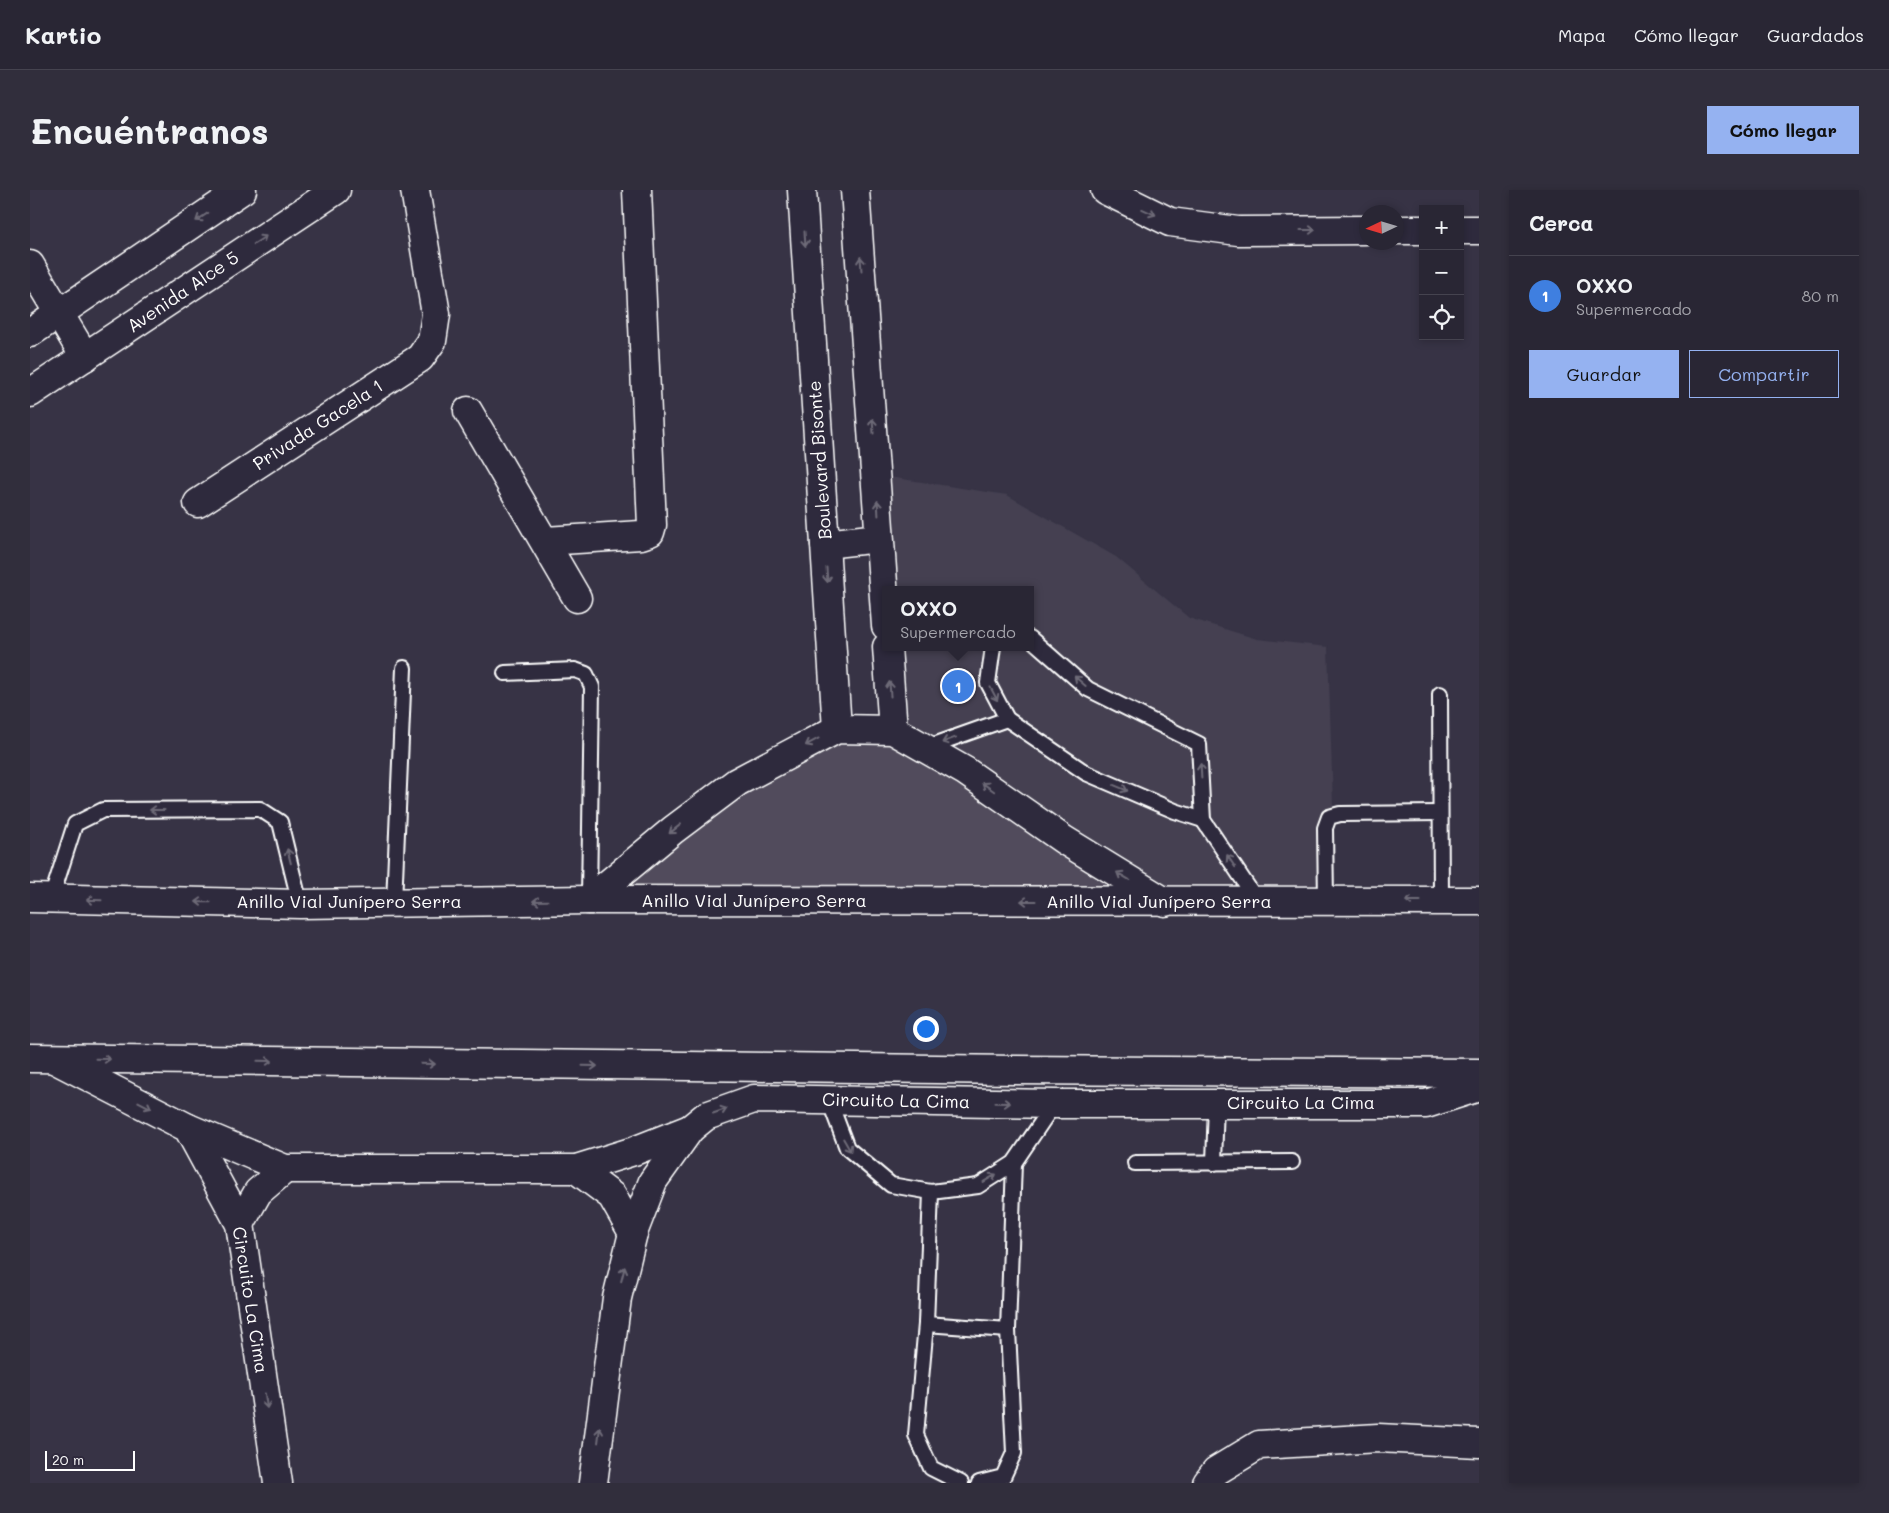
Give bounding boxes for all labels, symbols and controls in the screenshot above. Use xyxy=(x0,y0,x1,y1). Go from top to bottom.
text: Kartio xyxy=(25,19,101,50)
text: Mapa xyxy=(1558,23,1606,47)
text: Cómo llegar xyxy=(1634,23,1739,47)
text: Guardados xyxy=(1767,23,1864,47)
button: Cómo llegar xyxy=(1707,106,1859,154)
text: Encuéntranos xyxy=(30,107,269,153)
north arrow xyxy=(1359,205,1404,250)
map controls xyxy=(1419,205,1464,340)
button: + xyxy=(1419,205,1464,250)
one-way arrow xyxy=(1141,207,1156,217)
text: Cerca xyxy=(1529,209,1594,236)
one-way arrow xyxy=(195,212,209,223)
one-way arrow xyxy=(1300,226,1316,235)
one-way arrow xyxy=(801,230,810,246)
one-way arrow xyxy=(253,235,267,245)
street label: Avenida Alce 5 xyxy=(122,245,243,338)
button: − xyxy=(1419,250,1464,295)
one-way arrow xyxy=(856,256,865,272)
text: OXXO xyxy=(1576,273,1633,298)
text: 1 xyxy=(1541,285,1549,306)
text: 80 m xyxy=(1802,285,1839,306)
button: locate xyxy=(1419,295,1464,340)
text: Supermercado xyxy=(1576,298,1691,319)
button: Guardar xyxy=(1529,350,1679,398)
button: Compartir xyxy=(1689,350,1839,398)
street label: Privada Gacela 1 xyxy=(248,373,387,475)
street label: Boulevard Bisonte xyxy=(801,380,837,540)
one-way arrow xyxy=(868,418,877,434)
one-way arrow xyxy=(873,500,883,516)
one-way arrow xyxy=(823,567,832,583)
popup xyxy=(882,586,1034,651)
text: OXXO xyxy=(900,596,957,621)
text: Supermercado xyxy=(900,621,1016,642)
pin: 1 xyxy=(942,667,974,705)
one-way arrow xyxy=(1074,676,1087,687)
one-way arrow xyxy=(885,681,894,697)
one-way arrow xyxy=(989,686,999,701)
one-way arrow xyxy=(942,736,958,745)
one-way arrow xyxy=(805,737,820,747)
one-way arrow xyxy=(1196,763,1205,779)
one-way arrow xyxy=(981,782,995,792)
one-way arrow xyxy=(1113,784,1128,794)
one-way arrow xyxy=(149,805,165,815)
one-way arrow xyxy=(669,823,682,834)
one-way arrow xyxy=(284,849,293,865)
one-way arrow xyxy=(1226,855,1236,869)
one-way arrow xyxy=(1116,871,1130,881)
street label: Anillo Vial Junípero Serra xyxy=(641,888,867,912)
street label: Anillo Vial Junípero Serra xyxy=(236,889,462,913)
street label: Anillo Vial Junípero Serra xyxy=(1046,889,1272,913)
one-way arrow xyxy=(86,895,102,905)
one-way arrow xyxy=(533,896,549,906)
one-way arrow xyxy=(1405,896,1422,906)
one-way arrow xyxy=(195,897,212,907)
one-way arrow xyxy=(1021,897,1037,906)
your location xyxy=(913,1016,939,1042)
one-way arrow xyxy=(95,1055,111,1064)
one-way arrow xyxy=(257,1057,273,1066)
one-way arrow xyxy=(420,1059,436,1068)
one-way arrow xyxy=(582,1061,598,1070)
street label: Circuito La Cima xyxy=(822,1087,970,1113)
street label: Circuito La Cima xyxy=(1227,1090,1375,1114)
one-way arrow xyxy=(995,1099,1011,1108)
one-way arrow xyxy=(137,1100,152,1110)
one-way arrow xyxy=(712,1106,728,1115)
one-way arrow xyxy=(842,1137,852,1152)
one-way arrow xyxy=(983,1173,997,1184)
street label: Circuito La Cima xyxy=(228,1225,274,1375)
one-way arrow xyxy=(619,1267,628,1283)
one-way arrow xyxy=(261,1393,271,1409)
one-way arrow xyxy=(595,1427,605,1443)
scale bar xyxy=(45,1448,135,1471)
text: 20 m xyxy=(52,1450,84,1469)

